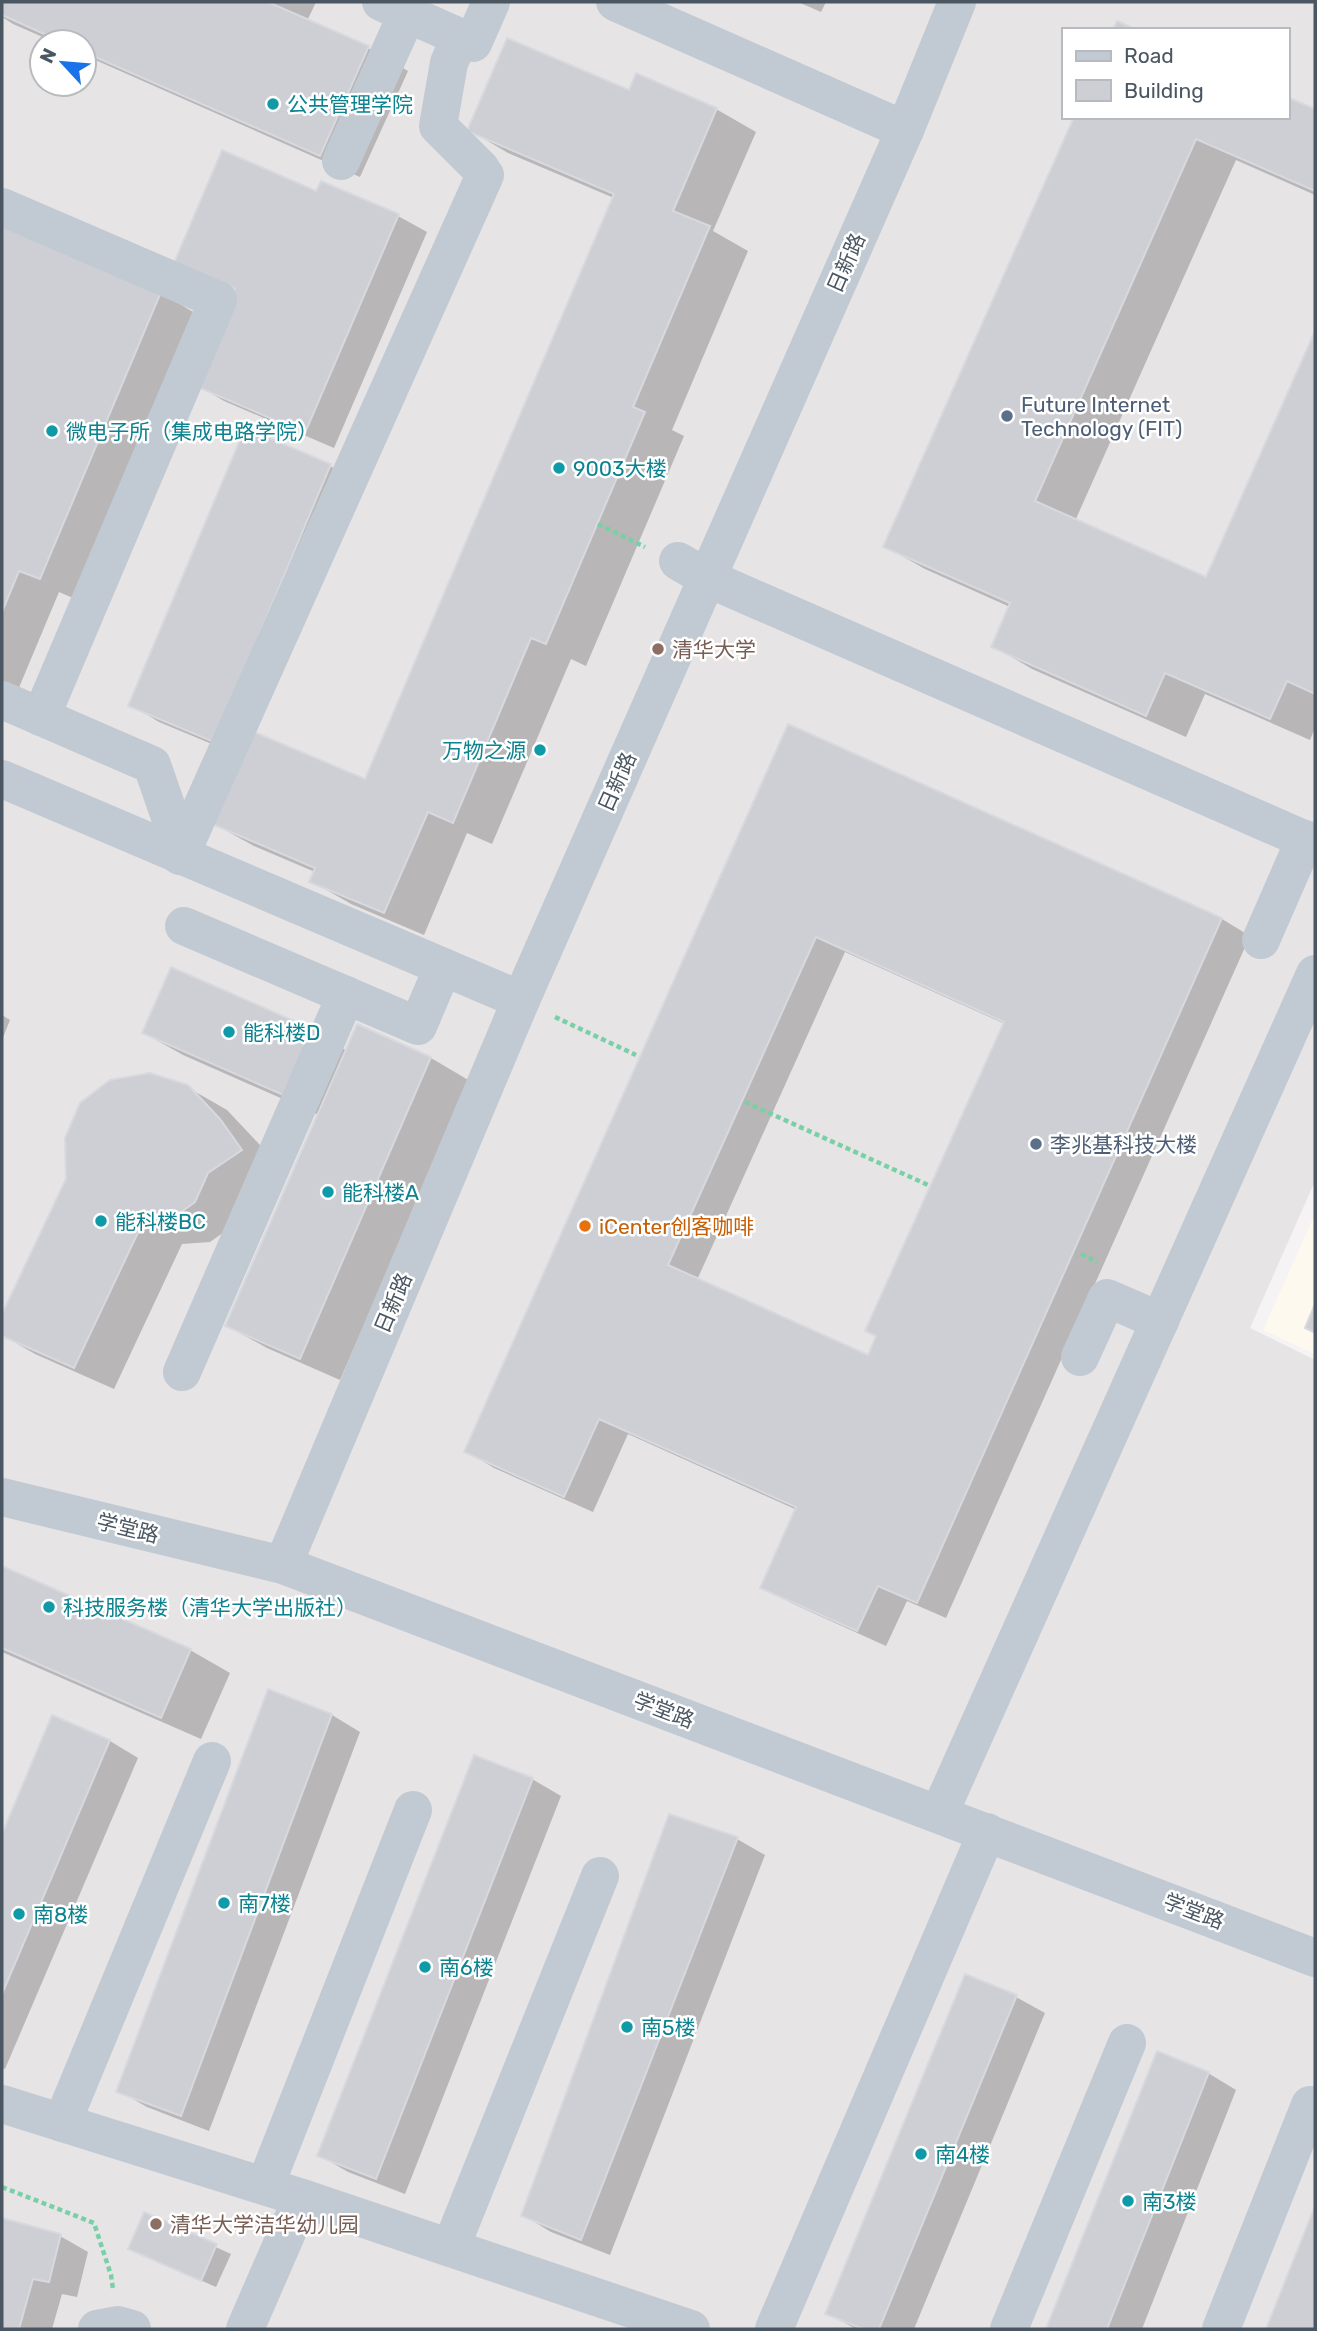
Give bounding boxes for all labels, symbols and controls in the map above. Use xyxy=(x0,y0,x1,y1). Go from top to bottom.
north arrow xyxy=(28,28,98,98)
legend xyxy=(1062,28,1289,119)
text: Road xyxy=(1124,43,1174,68)
text: N xyxy=(35,45,62,67)
text: Building xyxy=(1124,78,1204,103)
place label: 公共管理学院 xyxy=(287,92,413,117)
marker: 公共管理学院 xyxy=(265,96,281,112)
street label: 日新路 xyxy=(822,229,870,297)
place label: Future Internet Technology (FIT) xyxy=(1021,392,1182,441)
marker: Future Internet Technology (FIT) xyxy=(999,408,1015,424)
place label: 微电子所（集成电路学院） xyxy=(66,419,318,444)
marker: 微电子所（集成电路学院） xyxy=(44,423,60,439)
place label: 9003大楼 xyxy=(573,456,667,481)
marker: 9003大楼 xyxy=(551,460,567,476)
place label: 清华大学 xyxy=(672,637,756,662)
marker: 清华大学 xyxy=(650,641,666,657)
place label: 万物之源 xyxy=(442,738,526,763)
marker: 万物之源 xyxy=(532,742,548,758)
street label: 日新路 xyxy=(593,748,641,816)
place label: 能科楼D xyxy=(243,1020,320,1045)
marker: 能科楼D xyxy=(221,1024,237,1040)
place label: 李兆基科技大楼 xyxy=(1050,1132,1197,1157)
marker: 李兆基科技大楼 xyxy=(1028,1136,1044,1152)
place label: 能科楼A xyxy=(342,1180,419,1205)
marker: 能科楼A xyxy=(320,1184,336,1200)
place label: 能科楼BC xyxy=(115,1209,206,1234)
marker: 能科楼BC xyxy=(93,1213,109,1229)
place label: iCenter创客咖啡 xyxy=(599,1214,754,1239)
marker: iCenter创客咖啡 xyxy=(577,1218,593,1234)
street label: 日新路 xyxy=(369,1269,417,1337)
street label: 学堂路 xyxy=(94,1508,162,1548)
place label: 科技服务楼（清华大学出版社） xyxy=(63,1595,357,1620)
marker: 科技服务楼（清华大学出版社） xyxy=(41,1599,57,1615)
street label: 学堂路 xyxy=(630,1687,698,1733)
street label: 学堂路 xyxy=(1160,1888,1228,1934)
place label: 南7楼 xyxy=(238,1891,291,1916)
marker: 南7楼 xyxy=(216,1895,232,1911)
place label: 南8楼 xyxy=(33,1902,88,1927)
marker: 南8楼 xyxy=(11,1906,27,1922)
place label: 南6楼 xyxy=(439,1955,494,1980)
marker: 南6楼 xyxy=(417,1959,433,1975)
place label: 南5楼 xyxy=(641,2015,695,2040)
marker: 南5楼 xyxy=(619,2019,635,2035)
place label: 南4楼 xyxy=(935,2142,990,2167)
marker: 南4楼 xyxy=(913,2146,929,2162)
place label: 南3楼 xyxy=(1142,2189,1197,2214)
marker: 南3楼 xyxy=(1120,2193,1136,2209)
place label: 清华大学洁华幼儿园 xyxy=(170,2212,359,2237)
marker: 清华大学洁华幼儿园 xyxy=(148,2216,164,2232)

